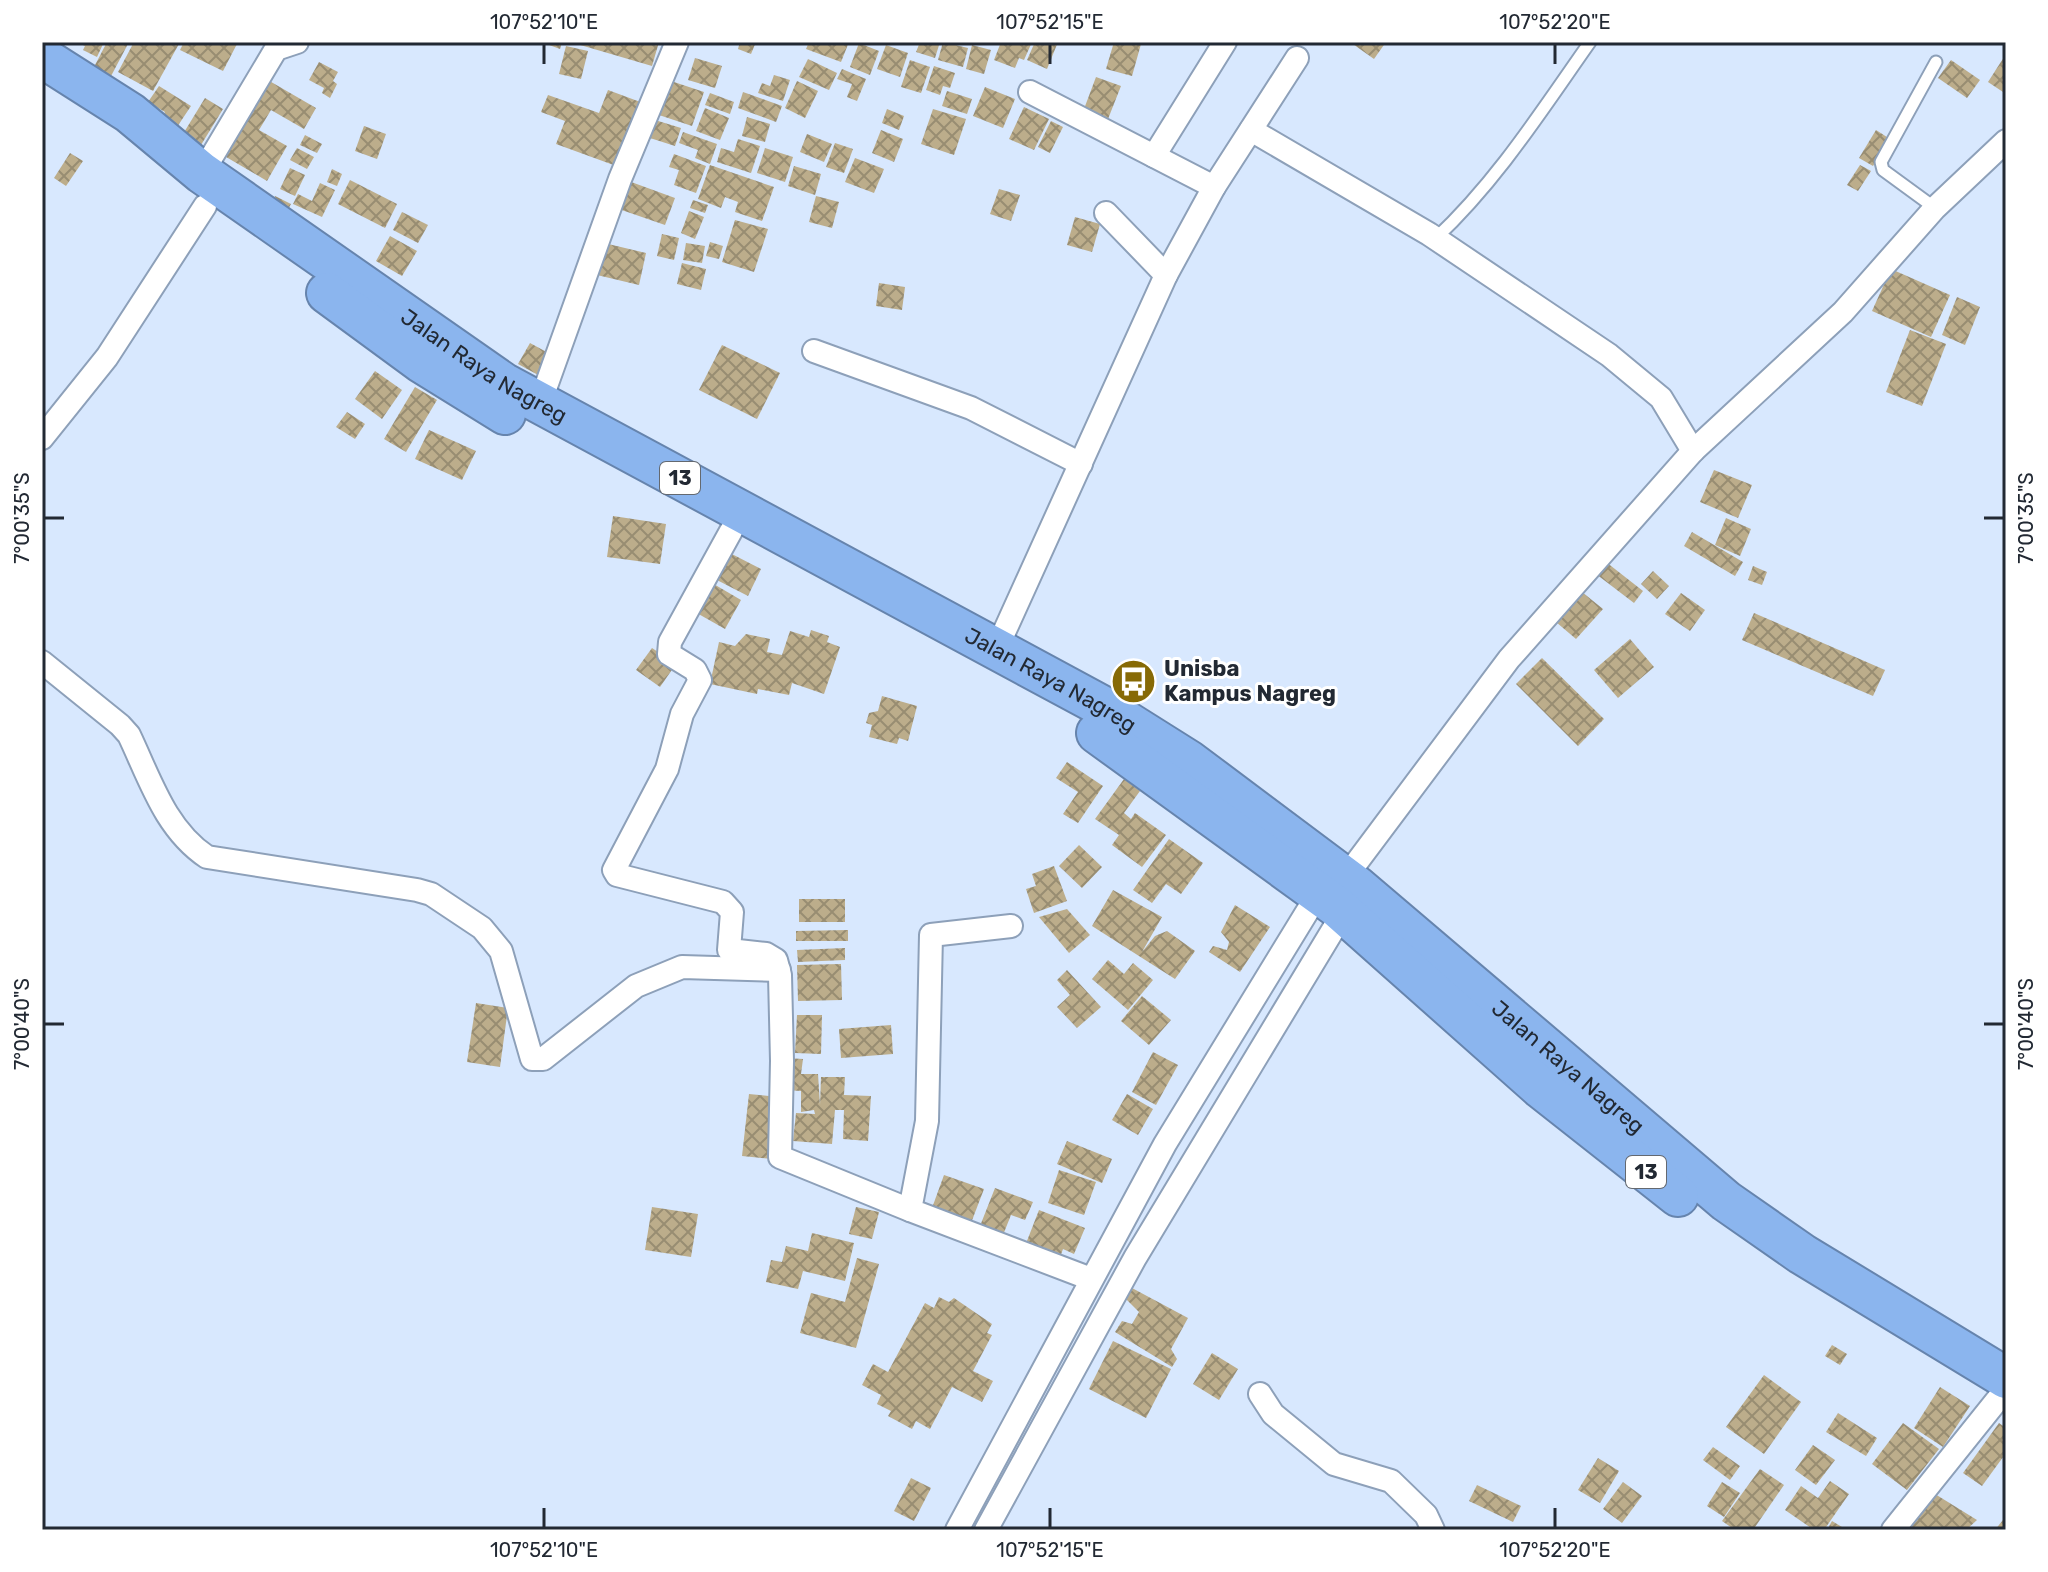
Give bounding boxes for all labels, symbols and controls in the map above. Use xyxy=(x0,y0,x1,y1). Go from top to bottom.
text: 107°52'10"E xyxy=(490,10,598,34)
text: 107°52'15"E xyxy=(996,10,1104,34)
text: 107°52'20"E xyxy=(1499,10,1611,34)
street label: Jalan Raya Nagreg xyxy=(396,303,572,429)
road number: 13 xyxy=(660,462,700,494)
text: 7°00'35"S xyxy=(10,472,34,564)
text: 7°00'35"S xyxy=(2014,472,2038,564)
street label: Jalan Raya Nagreg xyxy=(960,622,1141,739)
place label: Unisba Kampus Nagreg xyxy=(1164,655,1336,707)
bus stop icon: Unisba Kampus Nagreg xyxy=(1109,657,1157,705)
text: 7°00'40"S xyxy=(10,978,34,1070)
text: 7°00'40"S xyxy=(2014,978,2038,1070)
street label: Jalan Raya Nagreg xyxy=(1486,995,1650,1140)
road number: 13 xyxy=(1626,1156,1666,1188)
text: 107°52'10"E xyxy=(490,1538,598,1562)
text: 107°52'15"E xyxy=(996,1538,1104,1562)
text: 107°52'20"E xyxy=(1499,1538,1611,1562)

